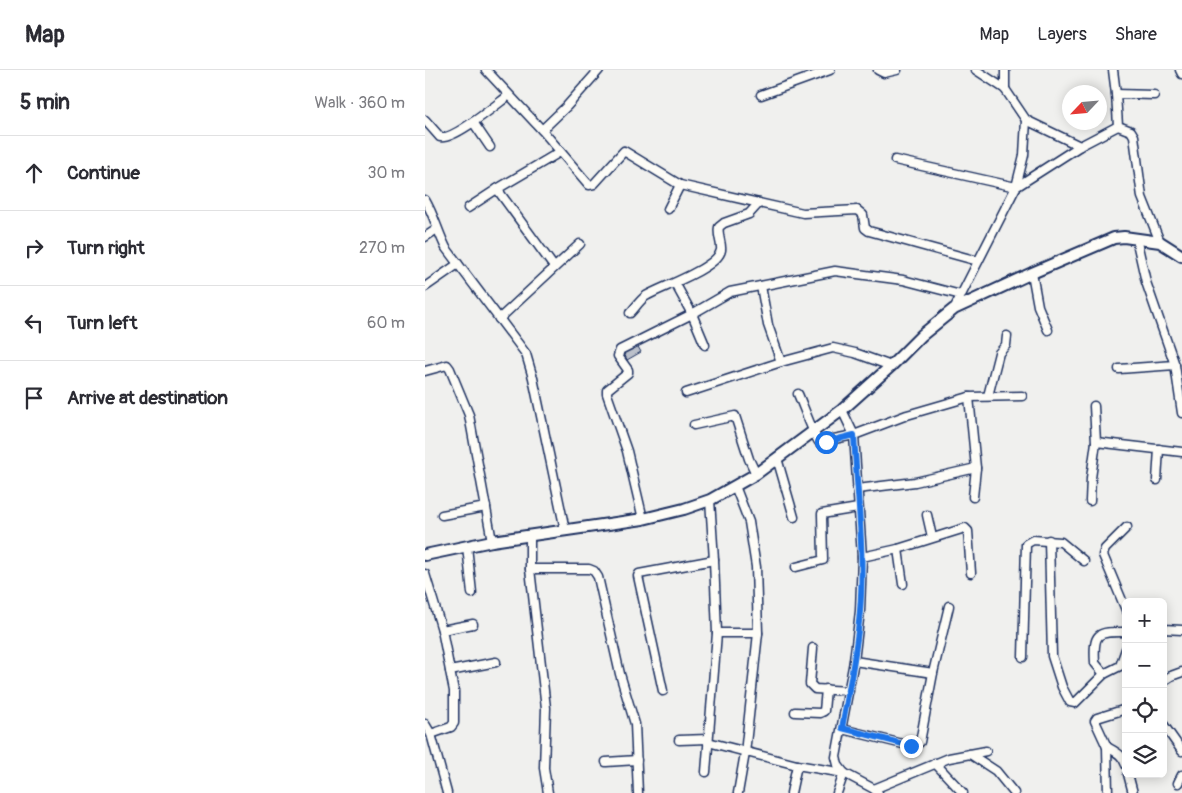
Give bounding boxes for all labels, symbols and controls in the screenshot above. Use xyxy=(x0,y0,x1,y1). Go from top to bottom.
text: Map xyxy=(25,20,65,49)
text: Map xyxy=(980,23,1009,46)
text: Layers xyxy=(1037,23,1087,46)
text: Share xyxy=(1115,23,1157,46)
north arrow xyxy=(1062,85,1107,130)
text: 5 min xyxy=(20,89,70,116)
text: Walk · 360 m xyxy=(314,93,405,113)
icon: ahead xyxy=(20,159,48,187)
text: Continue xyxy=(67,161,140,185)
text: 30 m xyxy=(367,163,405,183)
icon: right xyxy=(20,234,48,262)
text: Turn right xyxy=(67,236,145,260)
text: 270 m xyxy=(359,238,405,258)
icon: left xyxy=(20,309,48,337)
text: Turn left xyxy=(67,311,137,335)
text: 60 m xyxy=(367,313,405,333)
icon: arrive xyxy=(20,384,48,412)
text: Arrive at destination xyxy=(67,386,228,410)
route start xyxy=(815,431,838,454)
map controls xyxy=(1122,598,1167,778)
button: + xyxy=(1122,598,1167,643)
button: − xyxy=(1122,643,1167,688)
button: locate xyxy=(1122,688,1167,733)
button: layers xyxy=(1122,733,1167,778)
route end xyxy=(900,735,923,758)

